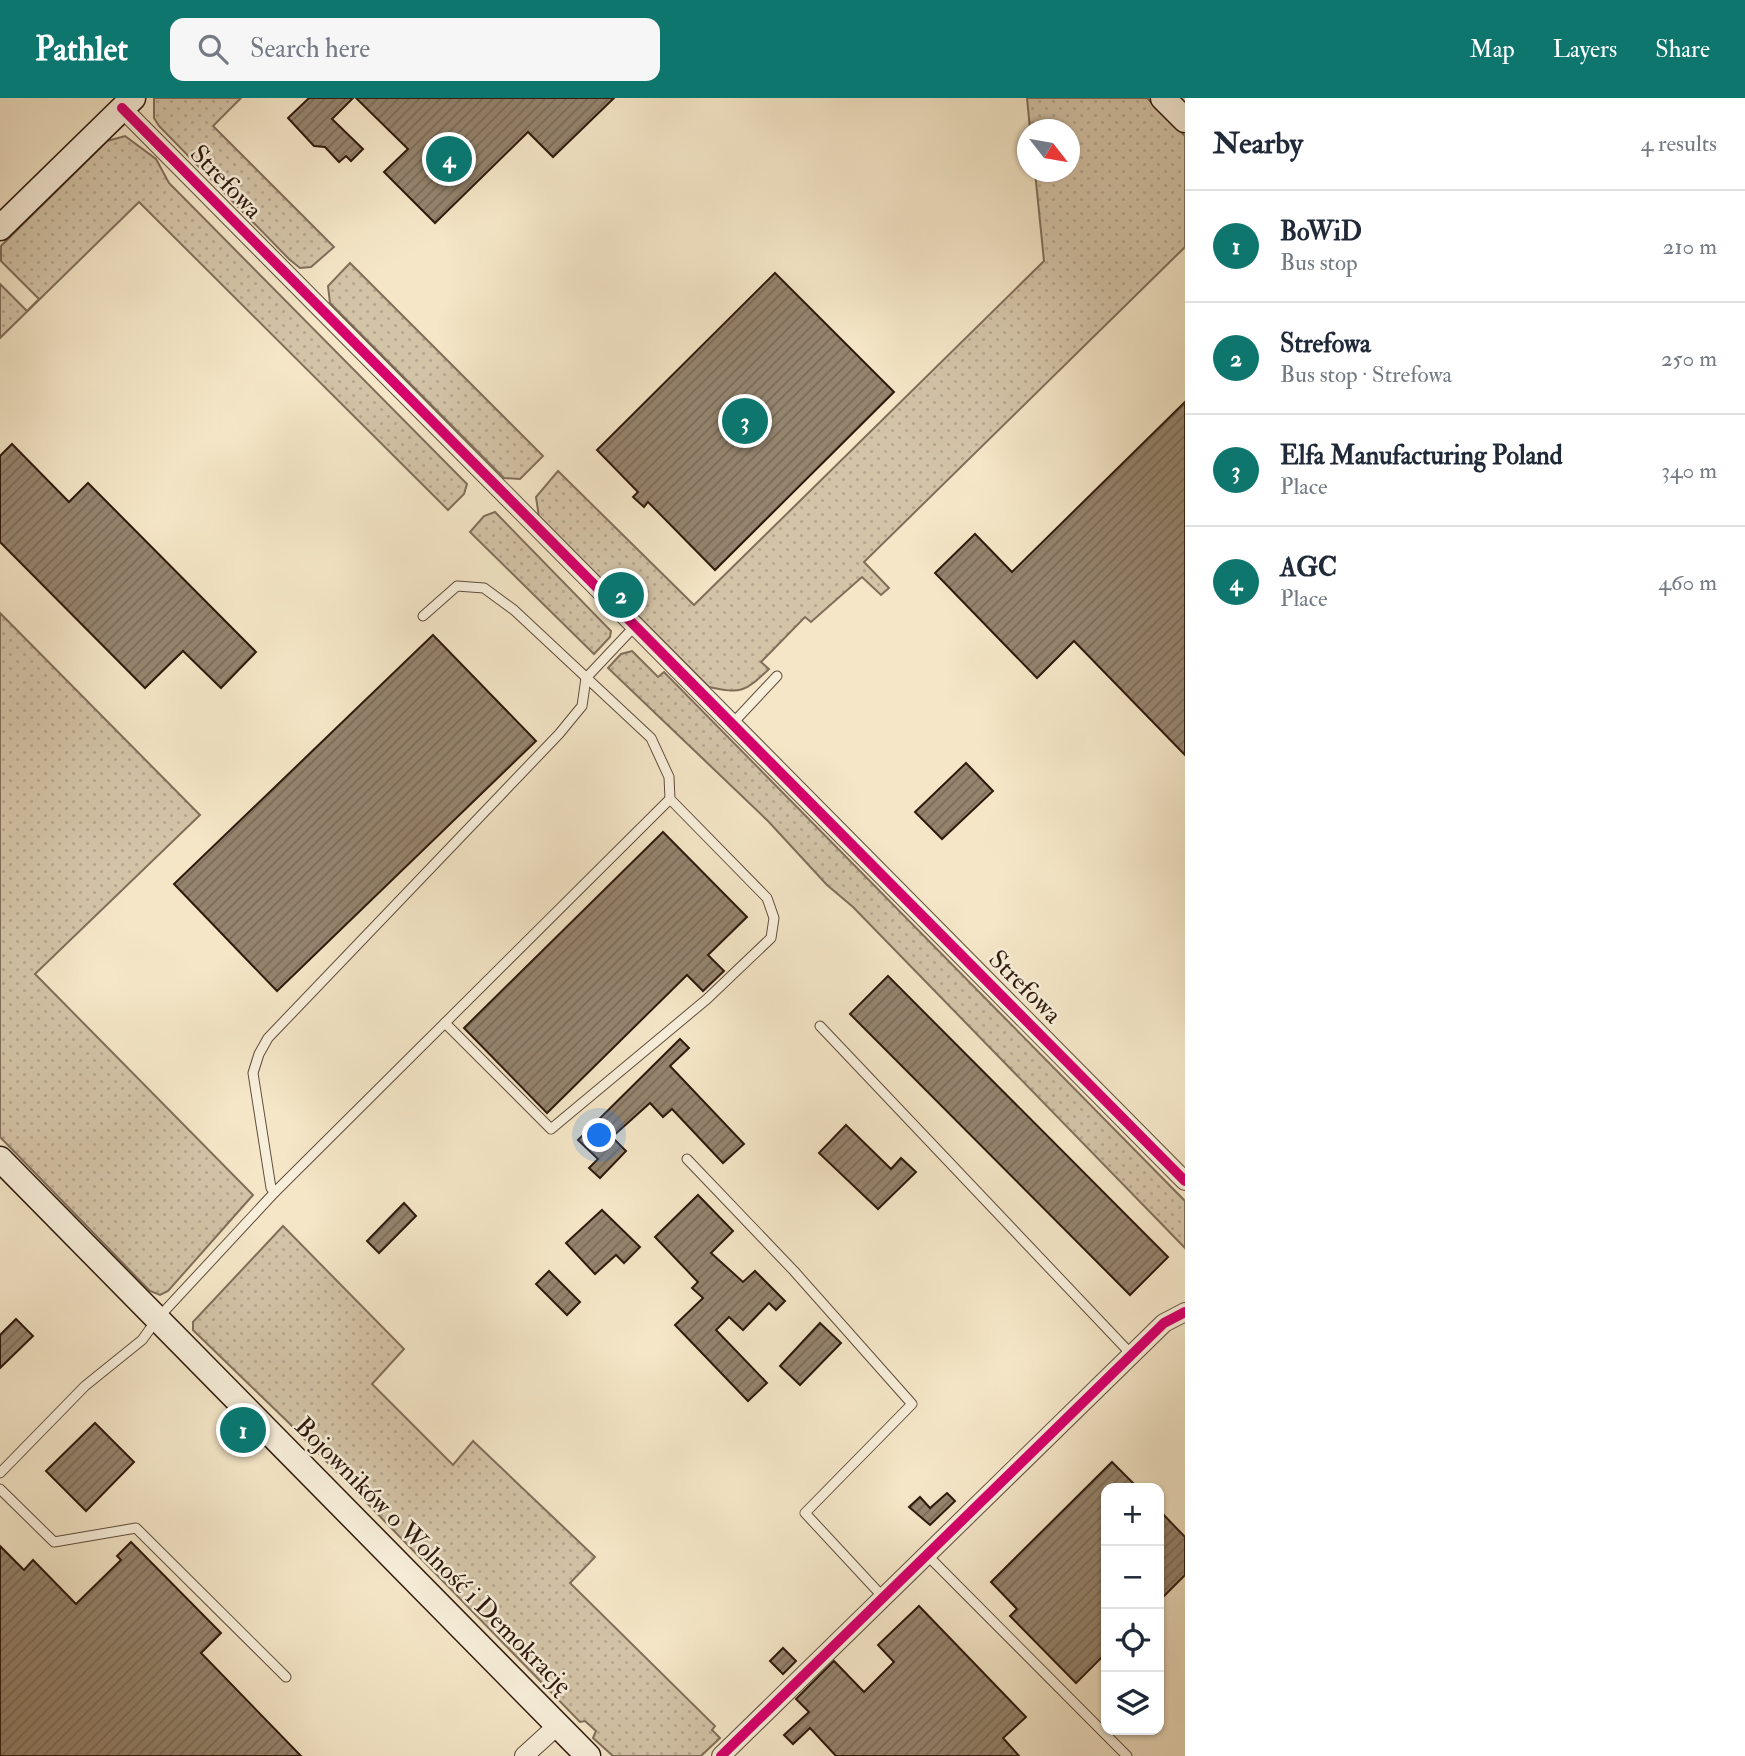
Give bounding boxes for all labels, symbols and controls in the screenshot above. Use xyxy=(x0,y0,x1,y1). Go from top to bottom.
search box xyxy=(170,18,660,81)
text: Pathlet xyxy=(35,29,128,70)
icon: search xyxy=(194,30,232,68)
text: Search here xyxy=(250,33,370,65)
text: Map xyxy=(1470,34,1515,65)
text: Layers xyxy=(1553,34,1617,65)
text: Share xyxy=(1655,34,1710,65)
north arrow xyxy=(1017,119,1080,182)
text: Nearby xyxy=(1213,125,1303,162)
text: 4 results xyxy=(1641,129,1717,158)
pin: 4 xyxy=(426,133,472,185)
street label: Strefowa xyxy=(183,138,269,226)
text: BoWiD xyxy=(1280,216,1362,248)
text: 1 xyxy=(1232,232,1240,261)
text: 210 m xyxy=(1663,232,1717,261)
text: Bus stop xyxy=(1280,248,1358,277)
text: Strefowa xyxy=(1280,328,1371,360)
text: 2 xyxy=(1230,344,1242,373)
text: 250 m xyxy=(1661,344,1717,373)
text: Bus stop · Strefowa xyxy=(1280,360,1452,389)
pin: 3 xyxy=(722,395,768,447)
text: Elfa Manufacturing Poland xyxy=(1280,440,1562,472)
text: 3 xyxy=(1232,456,1240,485)
text: 340 m xyxy=(1661,456,1717,485)
text: Place xyxy=(1280,472,1328,501)
text: AGC xyxy=(1280,552,1337,584)
text: 4 xyxy=(1230,568,1242,597)
text: 460 m xyxy=(1659,568,1717,597)
pin: 2 xyxy=(598,569,644,621)
text: Place xyxy=(1280,584,1328,613)
street label: Strefowa xyxy=(982,944,1069,1031)
your location xyxy=(582,1118,616,1152)
pin: 1 xyxy=(220,1404,266,1456)
street label: Bojowników o Wolność i Demokrację xyxy=(288,1411,578,1701)
map controls xyxy=(1101,1483,1164,1735)
button: + xyxy=(1101,1483,1164,1546)
button: − xyxy=(1101,1546,1164,1609)
button: locate xyxy=(1101,1609,1164,1672)
button: layers xyxy=(1101,1672,1164,1735)

